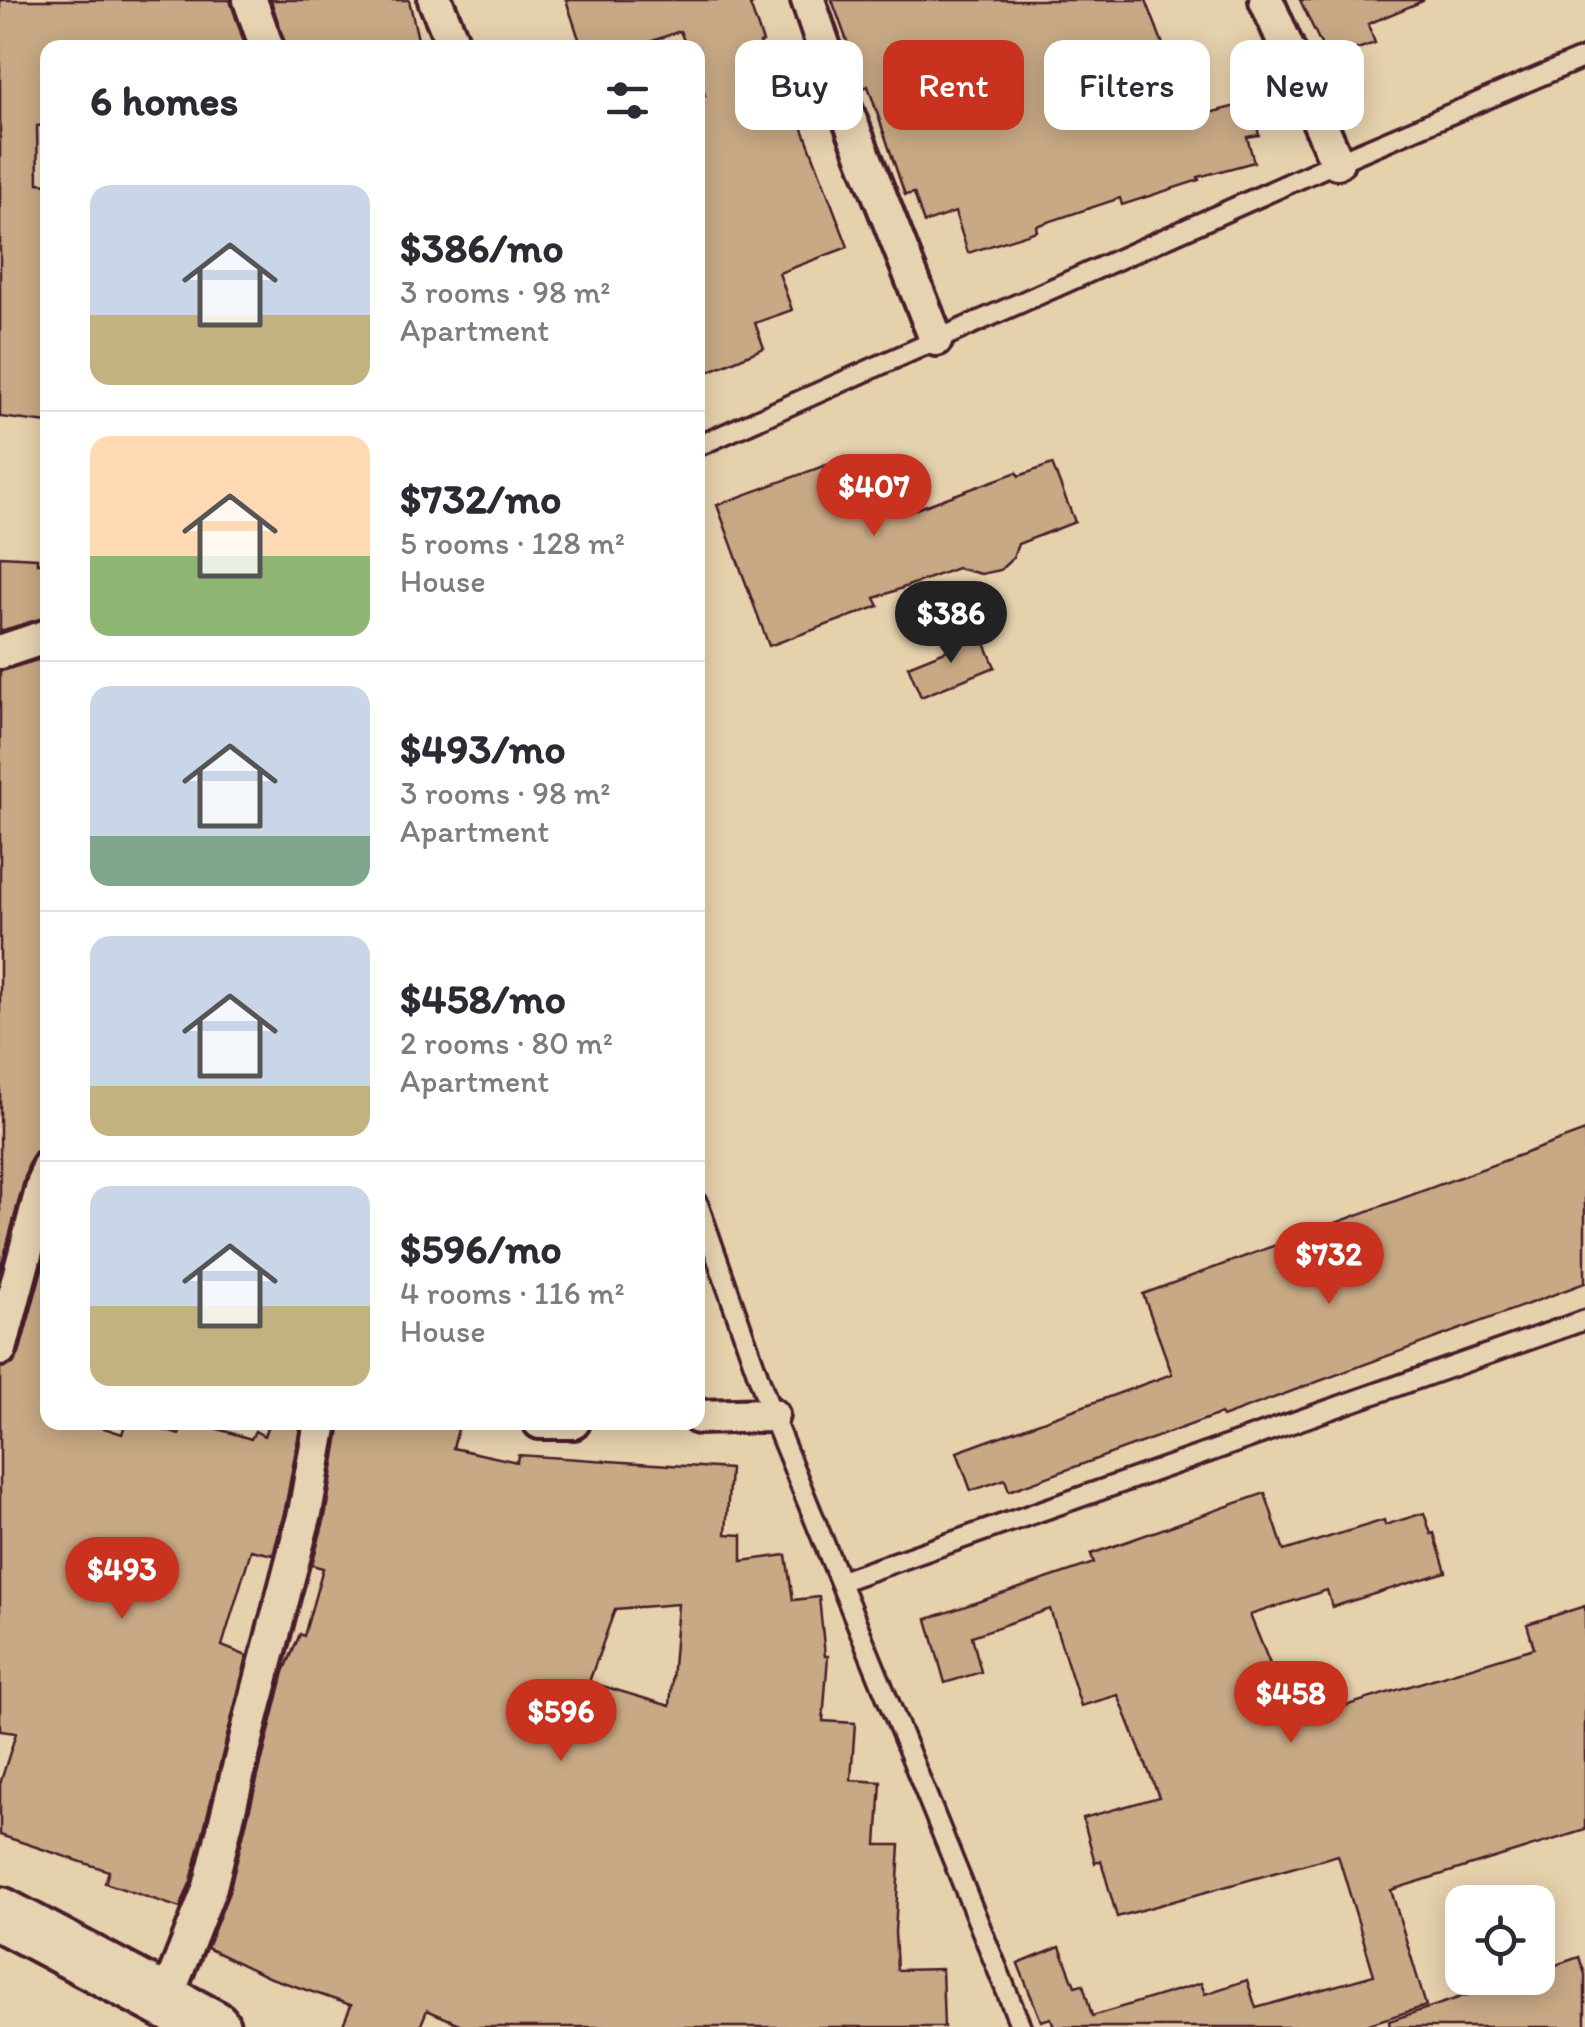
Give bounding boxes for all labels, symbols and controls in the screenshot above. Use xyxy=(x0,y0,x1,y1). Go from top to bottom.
chip: Buy xyxy=(735,40,863,130)
chip: Rent xyxy=(883,40,1024,130)
chip: Filters xyxy=(1044,40,1210,130)
chip: New xyxy=(1230,40,1364,130)
icon: filters xyxy=(600,73,655,128)
text: 6 homes xyxy=(90,75,238,126)
text: $386/mo xyxy=(400,222,564,273)
icon: home xyxy=(170,225,290,345)
text: 3 rooms · 98 m² xyxy=(400,273,611,311)
text: Apartment xyxy=(400,311,549,349)
pin: $407 xyxy=(815,454,933,539)
text: $407 xyxy=(838,467,910,505)
text: $732/mo xyxy=(400,473,561,524)
icon: home xyxy=(170,476,290,596)
text: 5 rooms · 128 m² xyxy=(400,524,625,562)
text: House xyxy=(400,562,486,600)
pin: $386 xyxy=(892,581,1010,666)
text: $386 xyxy=(917,594,985,632)
text: $493/mo xyxy=(400,723,566,774)
icon: home xyxy=(170,726,290,846)
text: 3 rooms · 98 m² xyxy=(400,774,611,812)
text: Apartment xyxy=(400,812,549,850)
text: $458/mo xyxy=(400,973,566,1024)
icon: home xyxy=(170,976,290,1096)
text: 2 rooms · 80 m² xyxy=(400,1024,613,1062)
text: Apartment xyxy=(400,1062,549,1100)
pin: $732 xyxy=(1270,1222,1388,1307)
text: $596/mo xyxy=(400,1223,562,1274)
icon: home xyxy=(170,1226,290,1346)
text: $732 xyxy=(1296,1235,1362,1273)
text: 4 rooms · 116 m² xyxy=(400,1274,625,1312)
text: House xyxy=(400,1312,486,1350)
pin: $493 xyxy=(63,1537,181,1622)
text: $493 xyxy=(87,1550,157,1588)
pin: $458 xyxy=(1232,1661,1350,1746)
text: $458 xyxy=(1256,1674,1326,1712)
pin: $596 xyxy=(502,1679,620,1764)
text: $596 xyxy=(528,1692,594,1730)
map controls xyxy=(1445,1885,1555,1995)
button: locate xyxy=(1445,1885,1555,1995)

